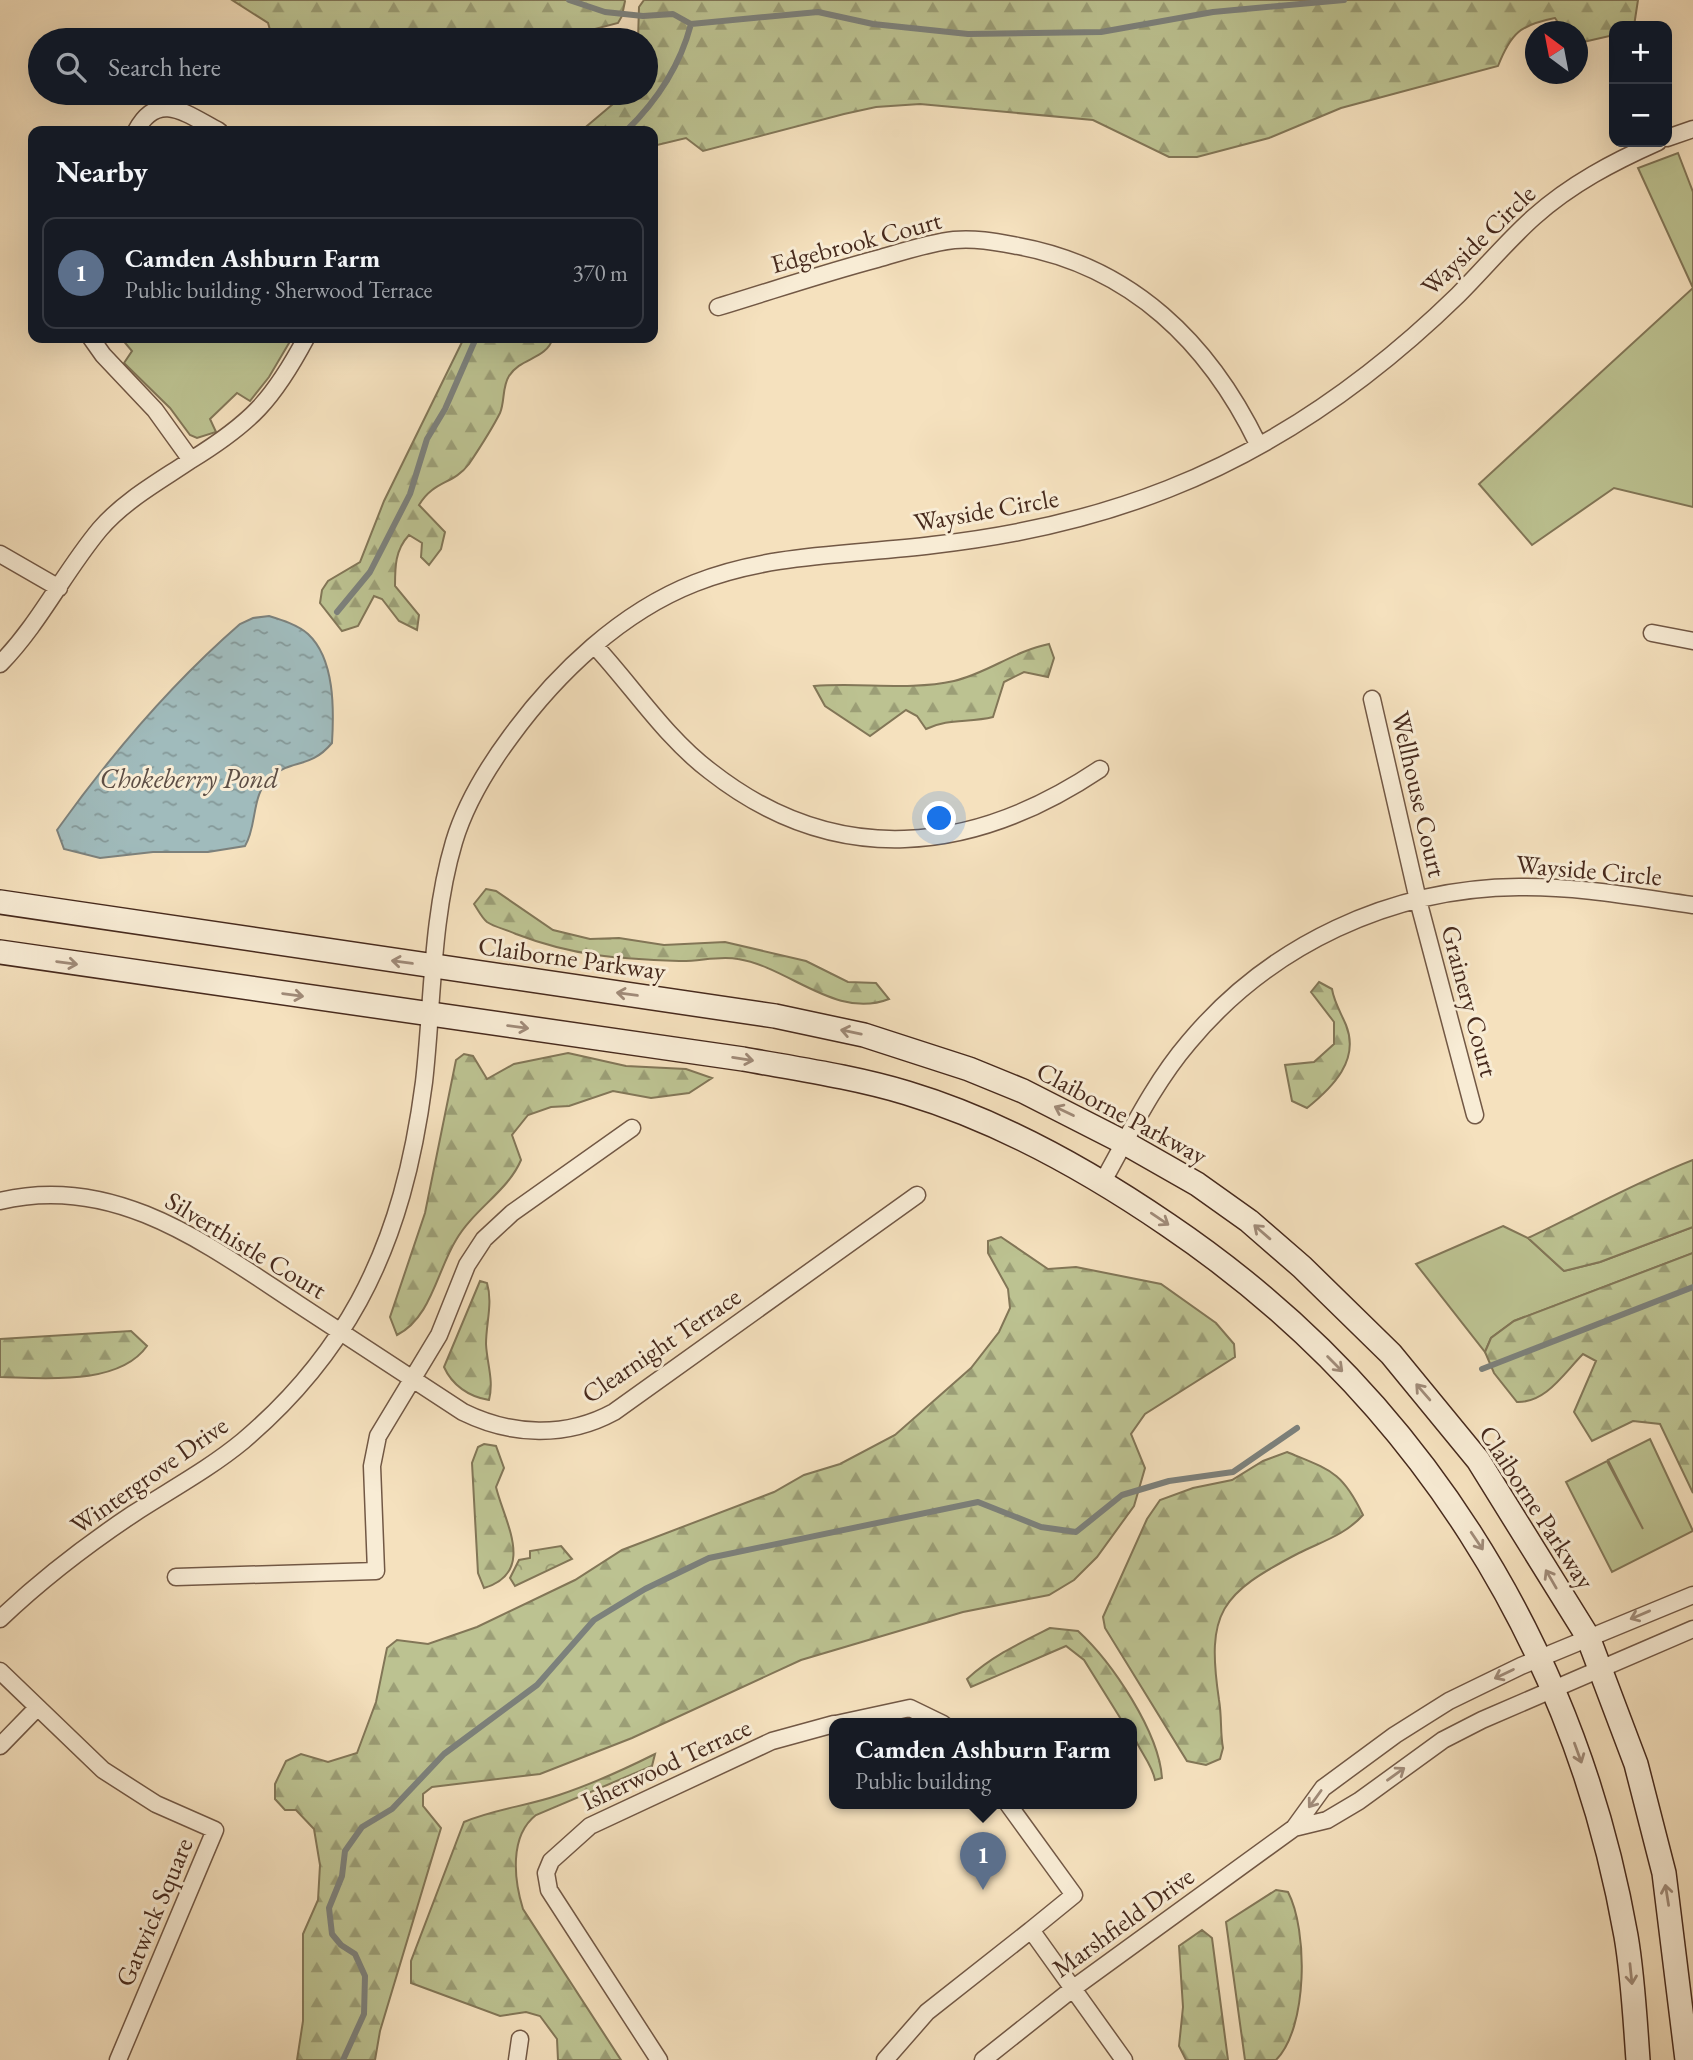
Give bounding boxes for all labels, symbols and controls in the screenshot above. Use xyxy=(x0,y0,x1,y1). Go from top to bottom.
north arrow xyxy=(1525,21,1588,84)
map controls xyxy=(1609,21,1672,147)
button: + xyxy=(1609,21,1672,84)
search box xyxy=(28,28,658,105)
icon: search xyxy=(52,48,90,86)
text: Search here xyxy=(108,50,221,84)
button: − xyxy=(1609,84,1672,147)
text: Nearby xyxy=(56,152,148,191)
street label: Wayside Circle xyxy=(1414,177,1542,303)
street label: Edgebrook Court xyxy=(767,203,945,281)
text: Camden Ashburn Farm xyxy=(125,241,380,275)
text: 1 xyxy=(75,258,87,288)
text: 370 m xyxy=(572,258,628,288)
text: Public building · Sherwood Terrace xyxy=(125,275,433,305)
street label: Wayside Circle xyxy=(911,481,1061,539)
street label: Wellhouse Court xyxy=(1383,708,1455,880)
water label: Chokeberry Pond xyxy=(100,760,279,796)
your location xyxy=(922,801,956,835)
street label: Wayside Circle xyxy=(1515,847,1663,893)
street label: Grainery Court xyxy=(1433,922,1507,1080)
street label: Claiborne Parkway xyxy=(476,928,668,988)
one-way arrow xyxy=(391,955,414,968)
one-way arrow xyxy=(55,957,78,970)
one-way arrow xyxy=(616,987,639,1000)
one-way arrow xyxy=(281,989,303,1002)
one-way arrow xyxy=(506,1021,529,1034)
one-way arrow xyxy=(841,1025,863,1038)
one-way arrow xyxy=(731,1053,754,1066)
street label: Claiborne Parkway xyxy=(1031,1054,1214,1173)
one-way arrow xyxy=(1054,1104,1075,1118)
street label: Silverthistle Court xyxy=(159,1184,333,1306)
one-way arrow xyxy=(1150,1212,1169,1226)
one-way arrow xyxy=(1253,1224,1271,1240)
street label: Clearnight Terrace xyxy=(575,1279,747,1411)
one-way arrow xyxy=(1326,1355,1343,1372)
one-way arrow xyxy=(1415,1383,1431,1401)
street label: Wintergrove Drive xyxy=(64,1408,234,1542)
street label: Claiborne Parkway xyxy=(1471,1419,1603,1596)
one-way arrow xyxy=(1470,1531,1484,1550)
one-way arrow xyxy=(1544,1570,1558,1590)
one-way arrow xyxy=(1630,1609,1651,1622)
one-way arrow xyxy=(1494,1668,1515,1681)
street label: Isherwood Terrace xyxy=(576,1710,756,1818)
popup xyxy=(829,1718,1137,1809)
text: Camden Ashburn Farm xyxy=(855,1732,1111,1766)
one-way arrow xyxy=(1573,1741,1585,1763)
text: Public building xyxy=(855,1766,991,1796)
one-way arrow xyxy=(1386,1767,1405,1781)
one-way arrow xyxy=(1308,1789,1322,1808)
pin: 1 xyxy=(960,1832,1006,1890)
street label: Gatwick Square xyxy=(107,1833,201,1991)
street label: Marshfield Drive xyxy=(1045,1859,1201,1985)
one-way arrow xyxy=(1660,1884,1673,1907)
one-way arrow xyxy=(1625,1962,1638,1984)

